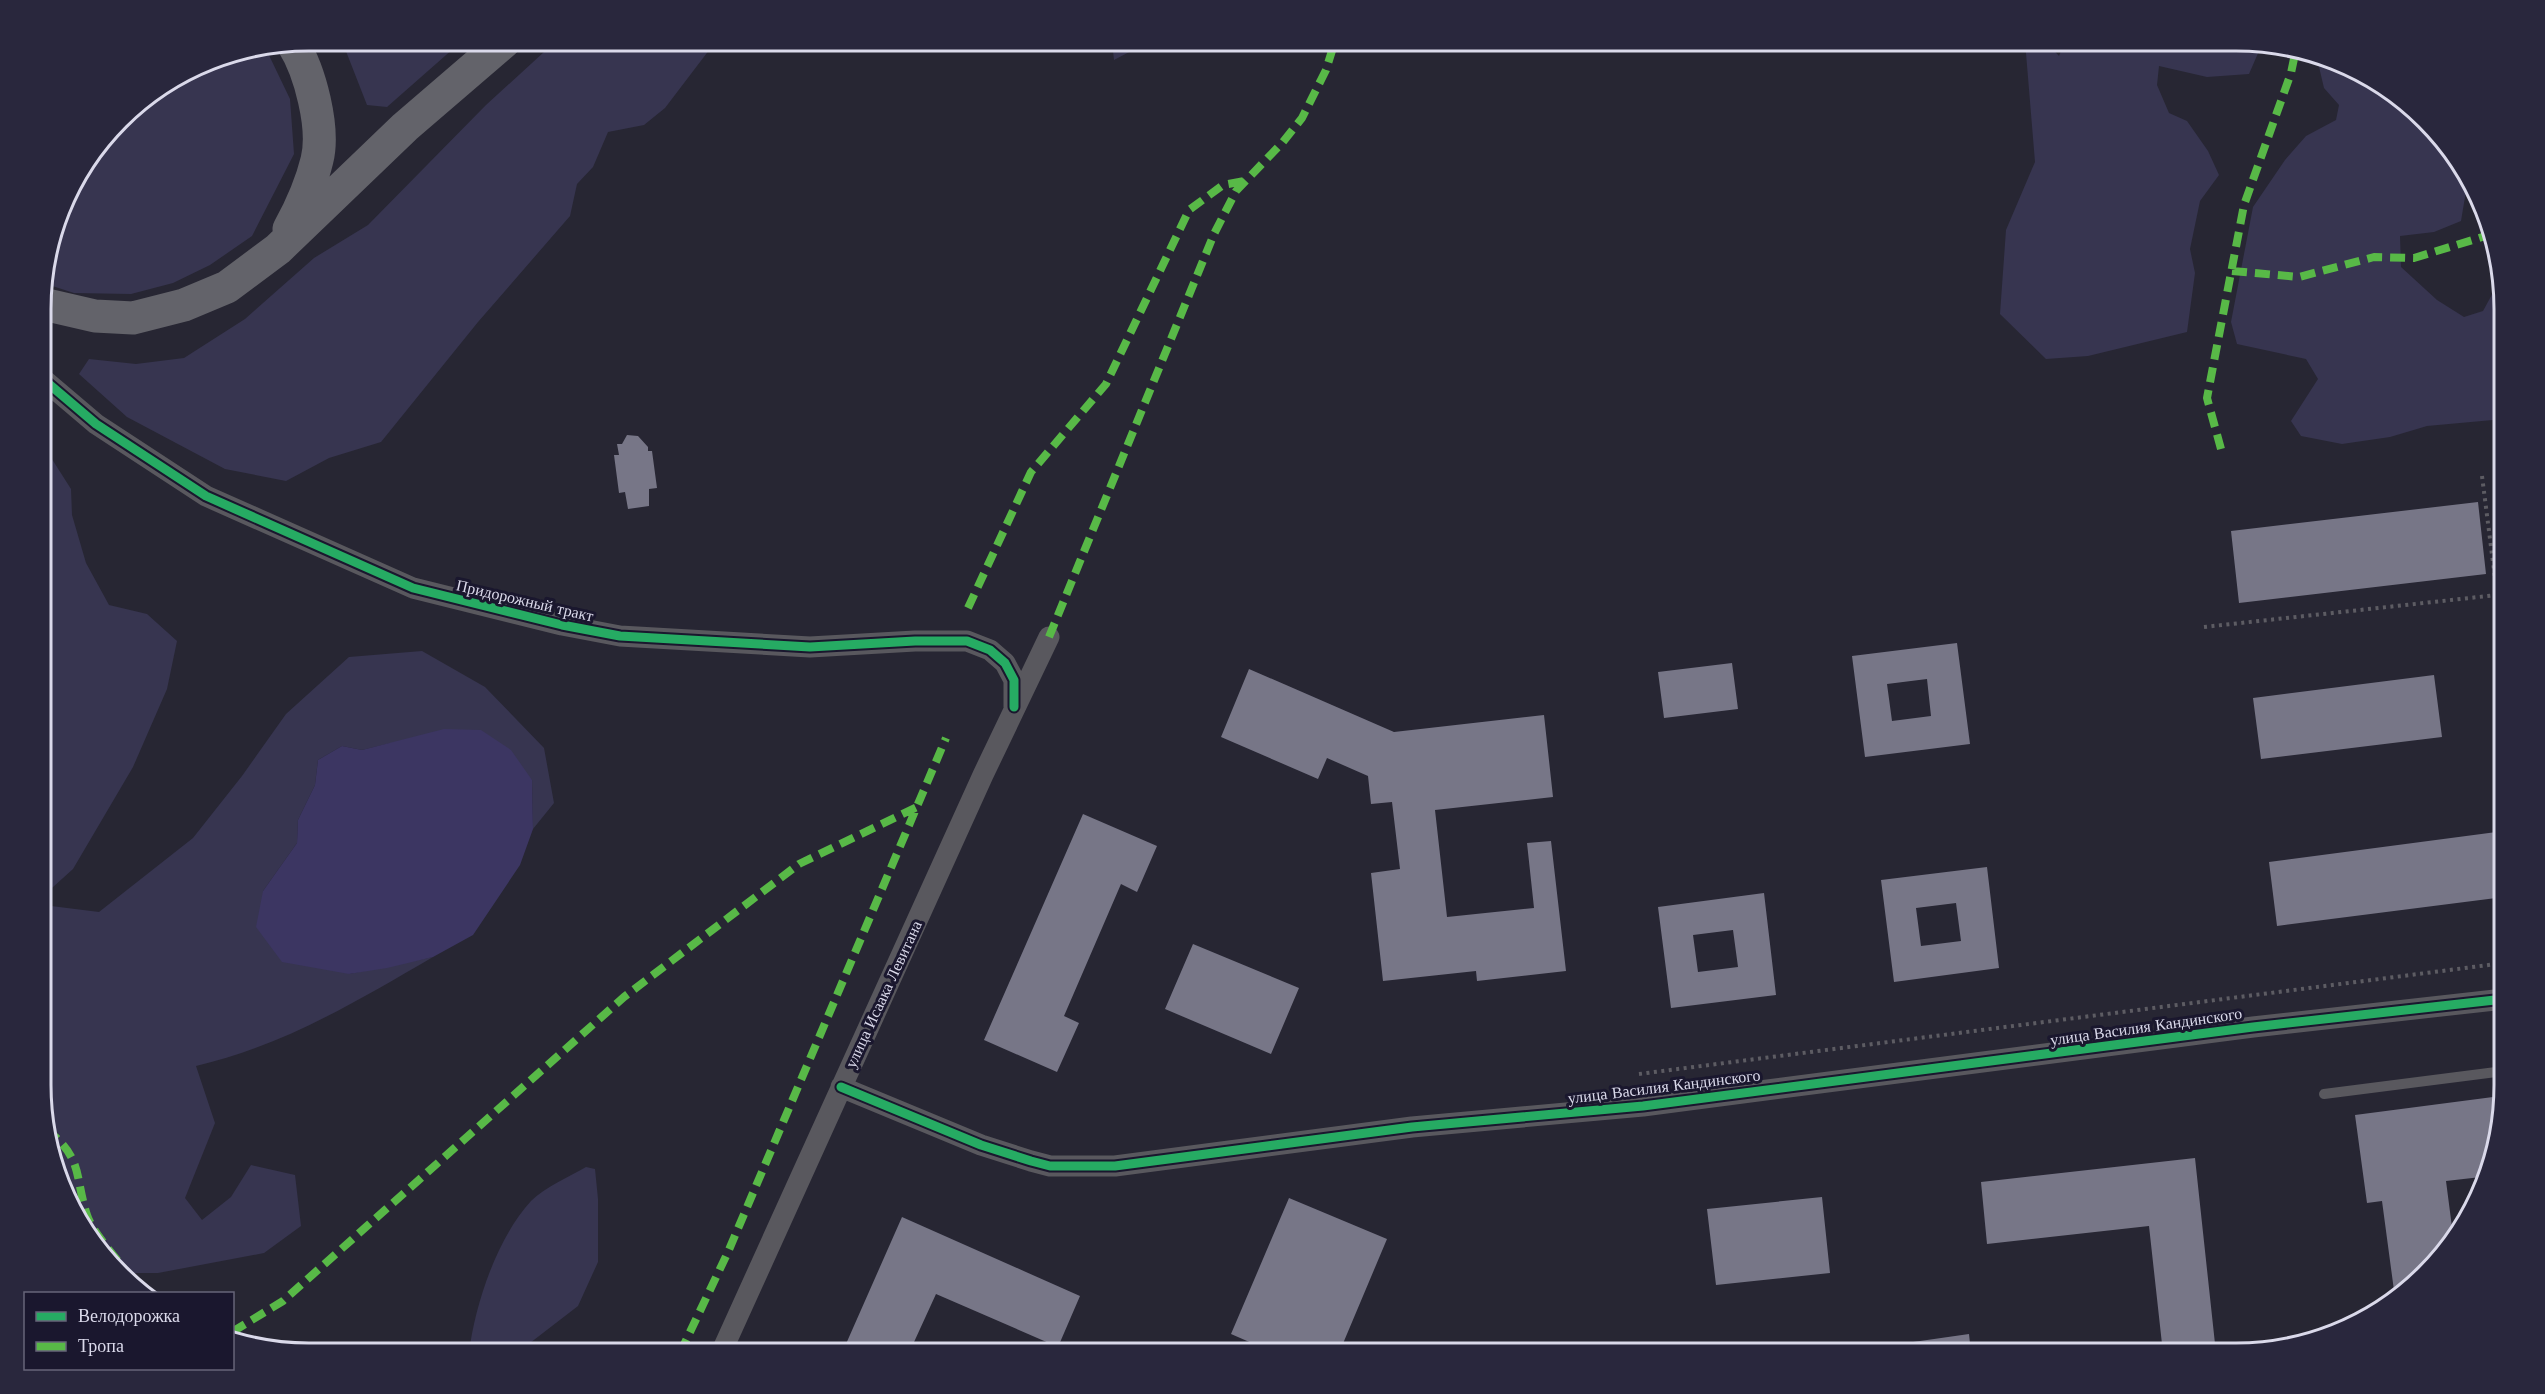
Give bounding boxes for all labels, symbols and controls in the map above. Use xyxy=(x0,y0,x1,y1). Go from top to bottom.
street label: Придорожный тракт xyxy=(454,574,596,626)
street label: улица Исаака Левитана xyxy=(840,917,926,1071)
street label: улица Василия Кандинского xyxy=(2049,1003,2243,1049)
street label: улица Василия Кандинского xyxy=(1567,1064,1761,1108)
legend xyxy=(24,1292,234,1370)
text: Велодорожка xyxy=(78,1305,180,1327)
text: Тропа xyxy=(78,1335,124,1357)

